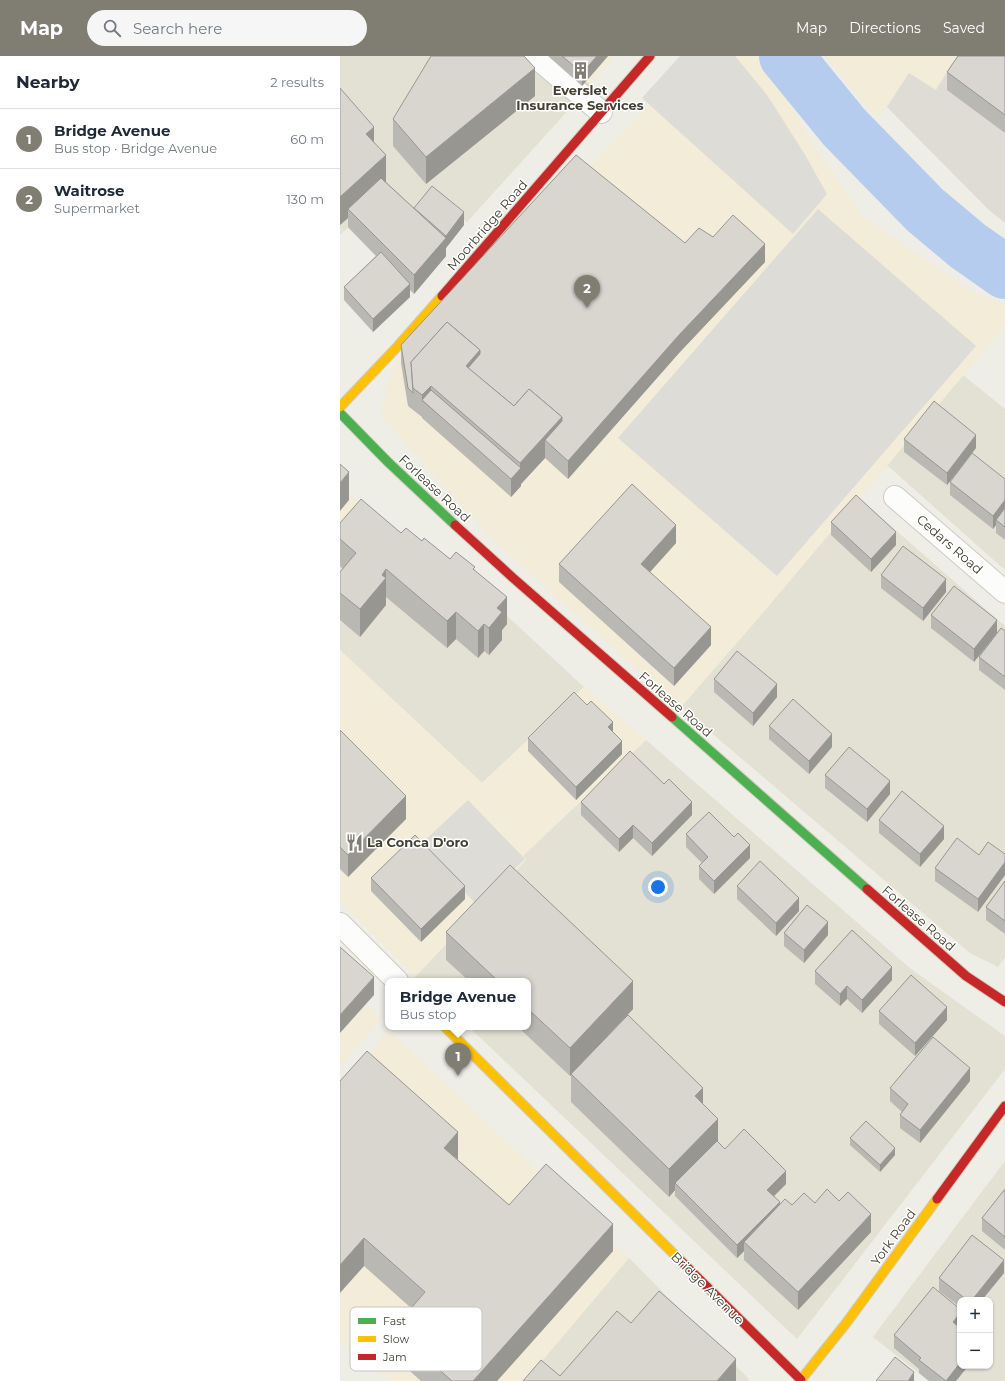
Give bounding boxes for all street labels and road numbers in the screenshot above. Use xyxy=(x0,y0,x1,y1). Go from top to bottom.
street label: Moorbridge Road xyxy=(443,177,531,273)
street label: Forlease Road xyxy=(396,451,474,525)
street label: Cedars Road xyxy=(914,511,986,577)
street label: Forlease Road xyxy=(636,668,716,740)
street label: Forlease Road xyxy=(879,882,959,954)
street label: York Road xyxy=(867,1206,919,1268)
street label: Bridge Avenue xyxy=(668,1248,748,1328)

